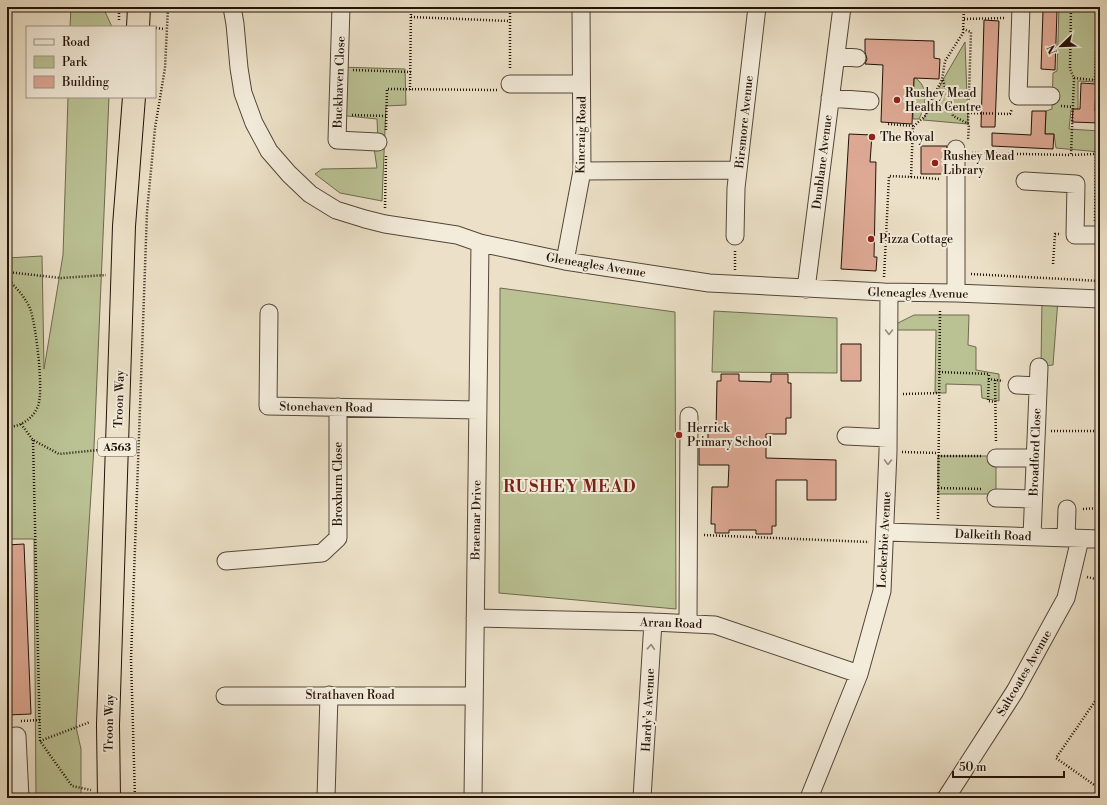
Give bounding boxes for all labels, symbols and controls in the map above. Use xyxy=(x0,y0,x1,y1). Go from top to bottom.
legend xyxy=(26,26,156,98)
north arrow xyxy=(1041,26,1081,66)
text: Road xyxy=(62,35,90,50)
street label: Buckhaven Close xyxy=(330,36,349,129)
text: N xyxy=(1044,43,1061,56)
text: Park xyxy=(62,55,88,70)
text: Building xyxy=(61,75,110,90)
street label: Birsmore Avenue xyxy=(732,75,757,170)
place label: Rushey Mead Health Centre xyxy=(905,86,981,115)
marker: Rushey Mead Health Centre xyxy=(892,95,902,105)
street label: Kincraig Road xyxy=(573,96,590,174)
street label: Dunblane Avenue xyxy=(809,114,836,210)
place label: The Royal xyxy=(880,130,934,145)
marker: The Royal xyxy=(867,132,877,142)
place label: Rushey Mead Library xyxy=(943,149,1015,178)
marker: Rushey Mead Library xyxy=(930,158,940,168)
place label: Pizza Cottage xyxy=(879,232,953,247)
marker: Pizza Cottage xyxy=(866,234,876,244)
street label: Gleneagles Avenue xyxy=(545,250,647,281)
street label: Gleneagles Avenue xyxy=(867,285,969,302)
one-way arrow xyxy=(885,329,893,335)
street label: Troon Way xyxy=(111,370,128,428)
street label: Stonehaven Road xyxy=(279,399,373,416)
street label: Broadford Close xyxy=(1026,408,1045,497)
place label: Herrick Primary School xyxy=(687,421,773,450)
marker: Herrick Primary School xyxy=(674,430,684,440)
road number: A563 xyxy=(98,438,136,456)
street label: Broxburn Close xyxy=(331,442,346,527)
one-way arrow xyxy=(883,459,892,465)
district label: RUSHEY MEAD xyxy=(503,477,637,497)
street label: Braemar Drive xyxy=(468,480,485,561)
street label: Lockerbie Avenue xyxy=(874,491,895,589)
street label: Dalkeith Road xyxy=(954,527,1032,544)
street label: Arran Road xyxy=(639,615,703,632)
street label: Saltcoates Avenue xyxy=(994,627,1055,719)
one-way arrow xyxy=(647,644,656,650)
street label: Hardy's Avenue xyxy=(639,668,658,752)
street label: Strathaven Road xyxy=(305,688,395,703)
street label: Troon Way xyxy=(101,694,118,752)
scale bar xyxy=(953,753,1064,779)
text: 50 m xyxy=(959,760,987,775)

